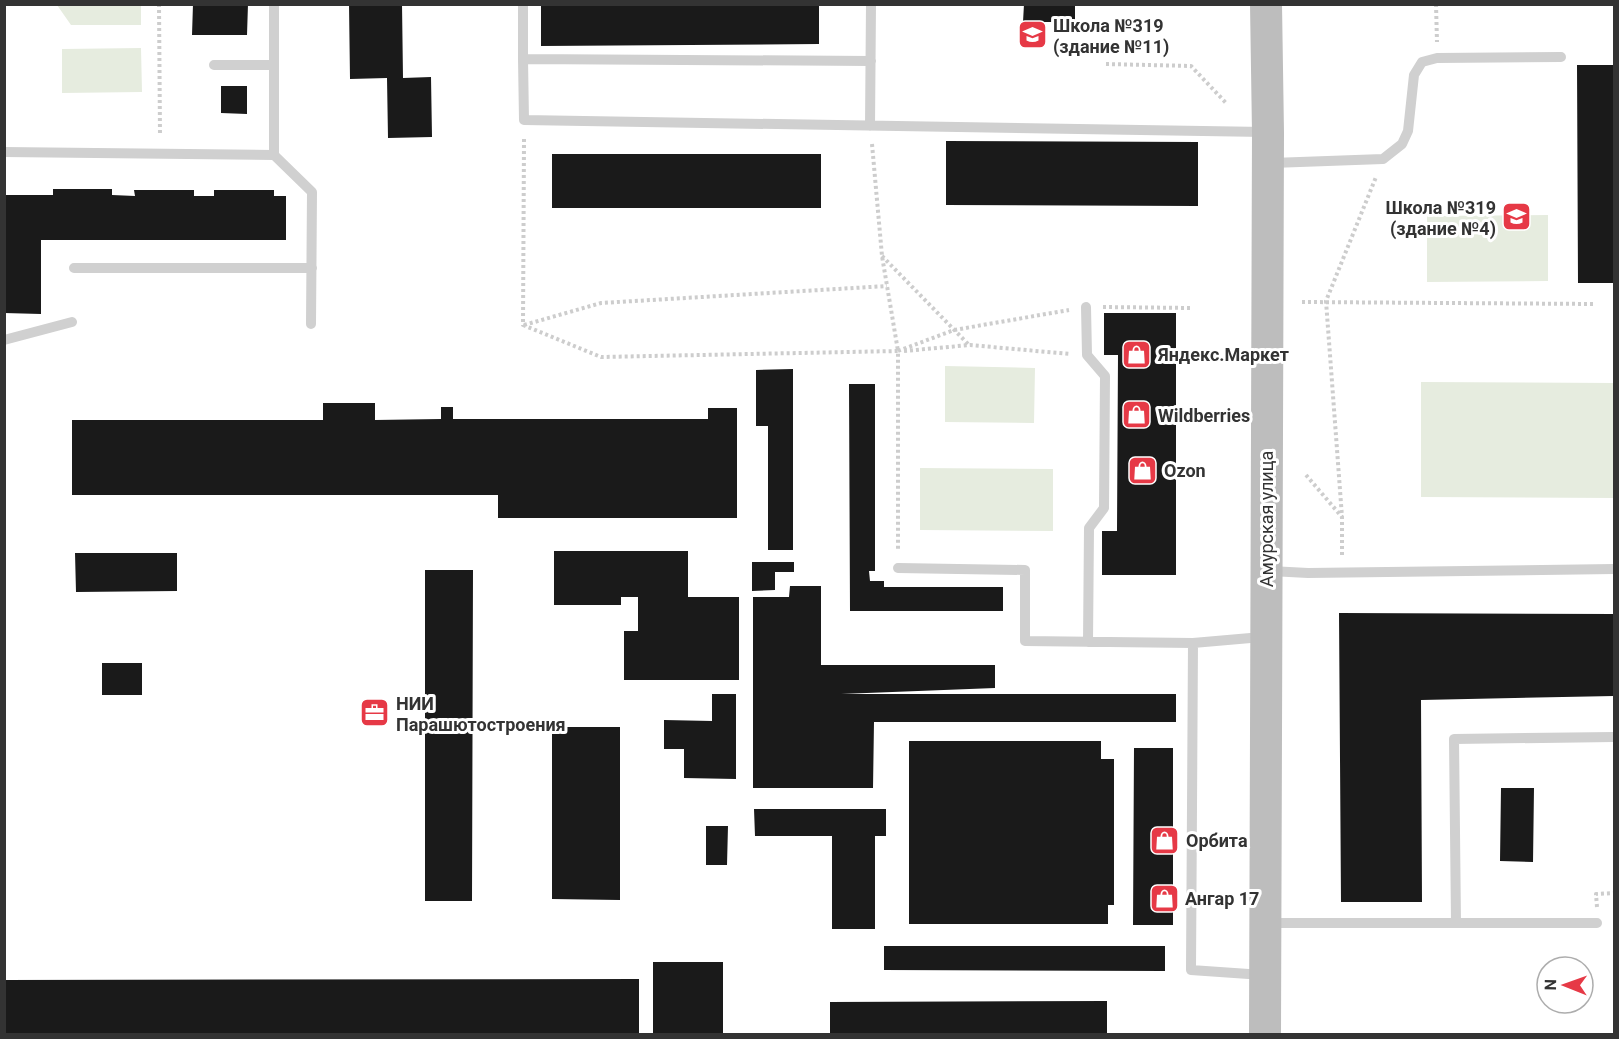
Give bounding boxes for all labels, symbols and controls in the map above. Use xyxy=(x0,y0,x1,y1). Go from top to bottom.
place label: Школа №319 (здание №11) xyxy=(1053,15,1169,58)
school or university icon: Школа №319 (здание №11) xyxy=(1016,19,1048,51)
place label: Школа №319 (здание №4) xyxy=(1385,197,1496,240)
school or university icon: Школа №319 (здание №4) xyxy=(1501,201,1533,233)
shop icon: Яндекс.Маркет xyxy=(1121,338,1153,370)
place label: Яндекс.Маркет xyxy=(1157,344,1289,365)
shop icon: Wildberries xyxy=(1121,399,1153,431)
place label: Wildberries xyxy=(1158,405,1250,426)
street label: Амурская улица xyxy=(1256,451,1277,587)
shop icon: Ozon xyxy=(1127,454,1159,486)
place label: Ozon xyxy=(1164,460,1206,481)
place label: НИИ Парашютостроения xyxy=(396,693,566,735)
office icon: НИИ Парашютостроения xyxy=(359,697,391,729)
shop icon: Орбита xyxy=(1149,824,1181,856)
place label: Орбита xyxy=(1186,830,1248,851)
shop icon: Ангар 17 xyxy=(1148,882,1180,914)
place label: Ангар 17 xyxy=(1185,888,1259,909)
north arrow xyxy=(1535,955,1595,1015)
text: N xyxy=(1541,979,1560,991)

